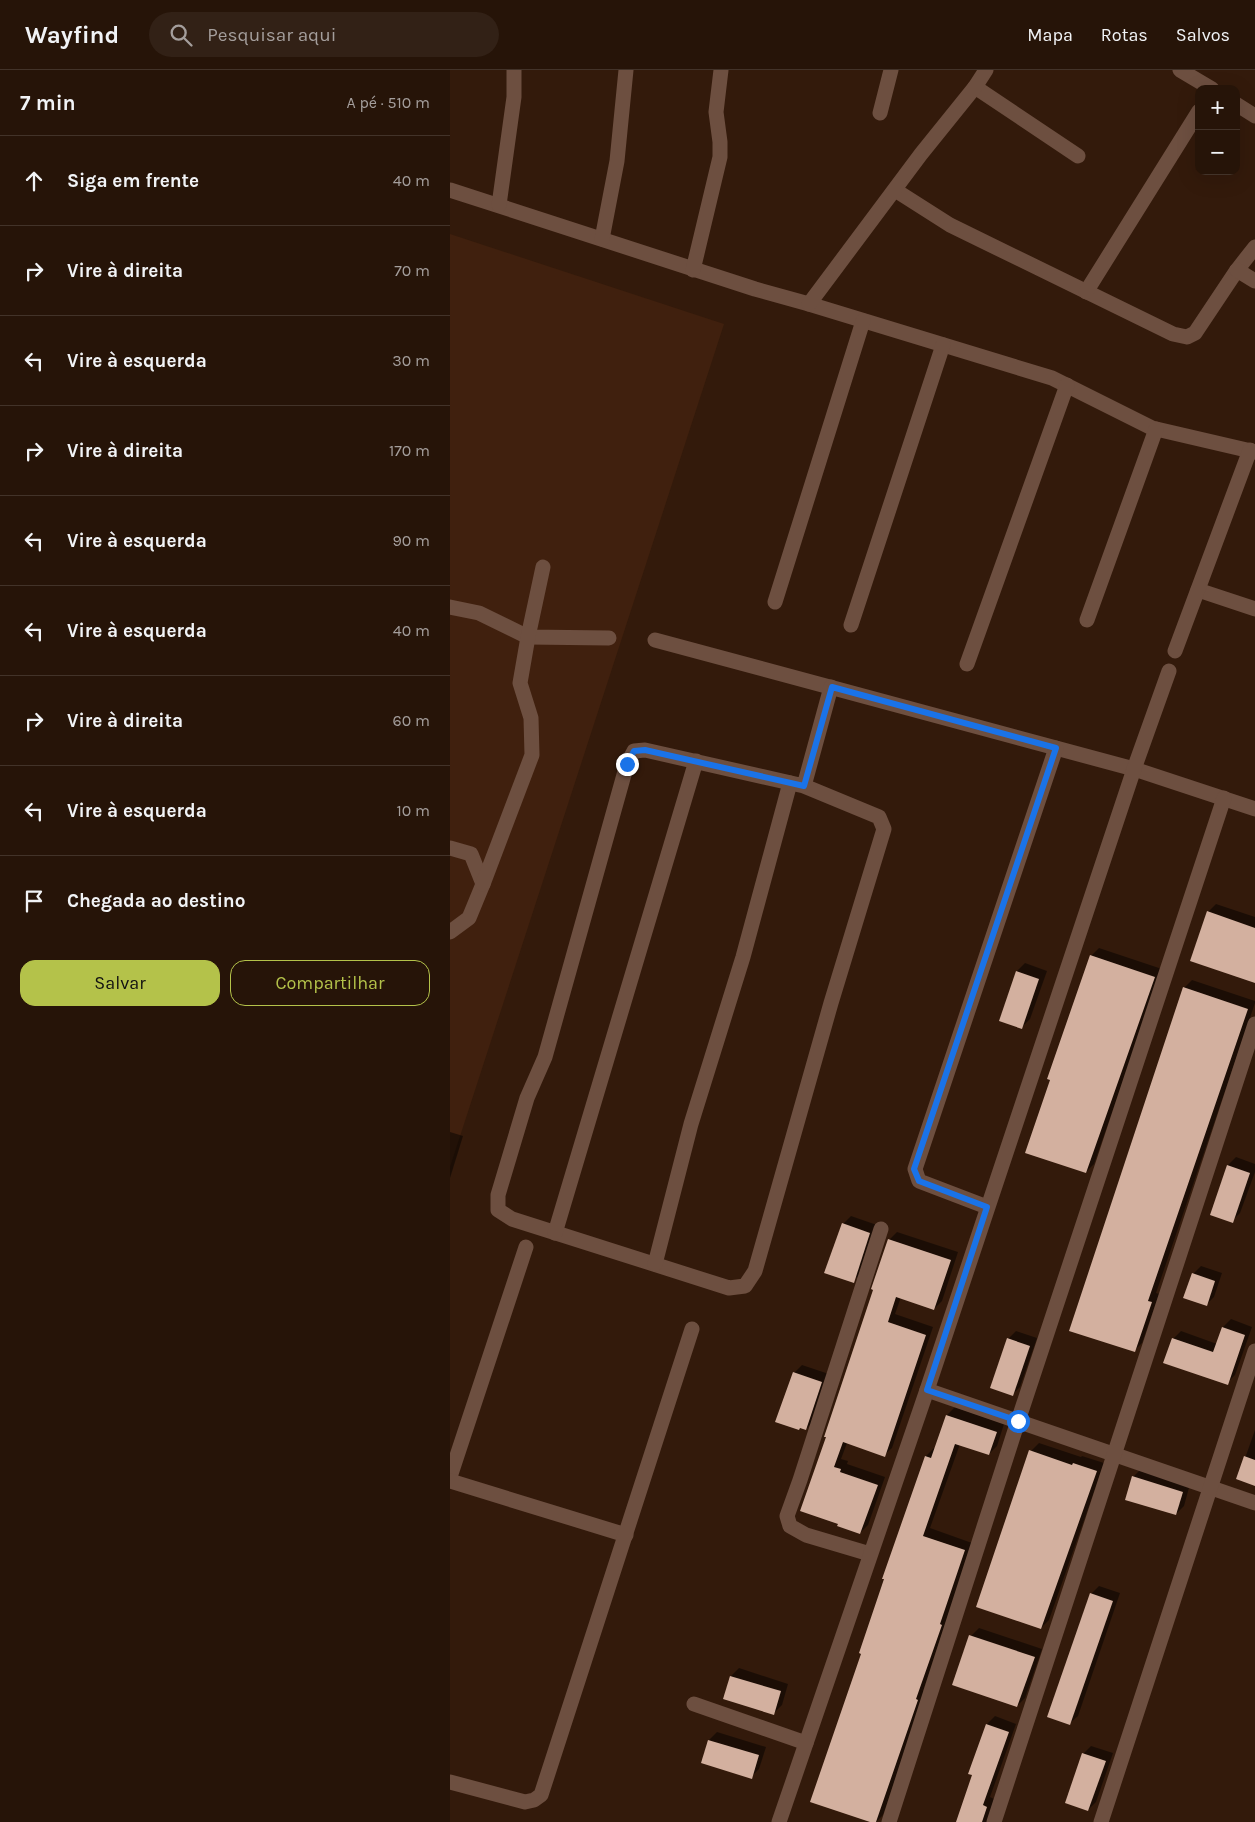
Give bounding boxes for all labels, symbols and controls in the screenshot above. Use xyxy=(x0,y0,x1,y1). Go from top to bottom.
search box xyxy=(149,12,499,57)
text: Wayfind xyxy=(25,21,119,49)
icon: search xyxy=(167,21,195,49)
text: Pesquisar aqui xyxy=(207,24,336,46)
text: Mapa xyxy=(1027,24,1073,46)
text: Rotas xyxy=(1101,24,1148,46)
text: Salvos xyxy=(1176,24,1230,46)
map controls xyxy=(1195,85,1240,175)
button: + xyxy=(1195,85,1240,130)
text: 7 min xyxy=(20,91,76,115)
text: A pé · 510 m xyxy=(346,93,430,112)
button: − xyxy=(1195,130,1240,175)
icon: ahead xyxy=(20,167,48,195)
text: Siga em frente xyxy=(67,170,199,192)
text: 40 m xyxy=(393,171,430,190)
icon: right xyxy=(20,257,48,285)
text: Vire à direita xyxy=(67,260,183,282)
text: 70 m xyxy=(394,261,430,280)
icon: left xyxy=(20,347,48,375)
text: Vire à esquerda xyxy=(67,350,207,372)
text: 30 m xyxy=(392,351,430,370)
icon: right xyxy=(20,437,48,465)
text: Vire à direita xyxy=(67,440,183,462)
text: 170 m xyxy=(389,441,430,460)
icon: left xyxy=(20,527,48,555)
text: Vire à esquerda xyxy=(67,530,207,552)
text: 90 m xyxy=(392,531,430,550)
icon: left xyxy=(20,617,48,645)
text: Vire à esquerda xyxy=(67,620,207,642)
text: 40 m xyxy=(393,621,430,640)
icon: right xyxy=(20,707,48,735)
text: Vire à direita xyxy=(67,710,183,732)
text: 60 m xyxy=(393,711,430,730)
route end xyxy=(616,753,639,776)
icon: left xyxy=(20,797,48,825)
text: Vire à esquerda xyxy=(67,800,207,822)
text: 10 m xyxy=(396,801,430,820)
icon: arrive xyxy=(20,887,48,915)
text: Chegada ao destino xyxy=(67,890,245,912)
button: Salvar xyxy=(20,960,220,1006)
button: Compartilhar xyxy=(230,960,430,1006)
route start xyxy=(1007,1410,1030,1433)

